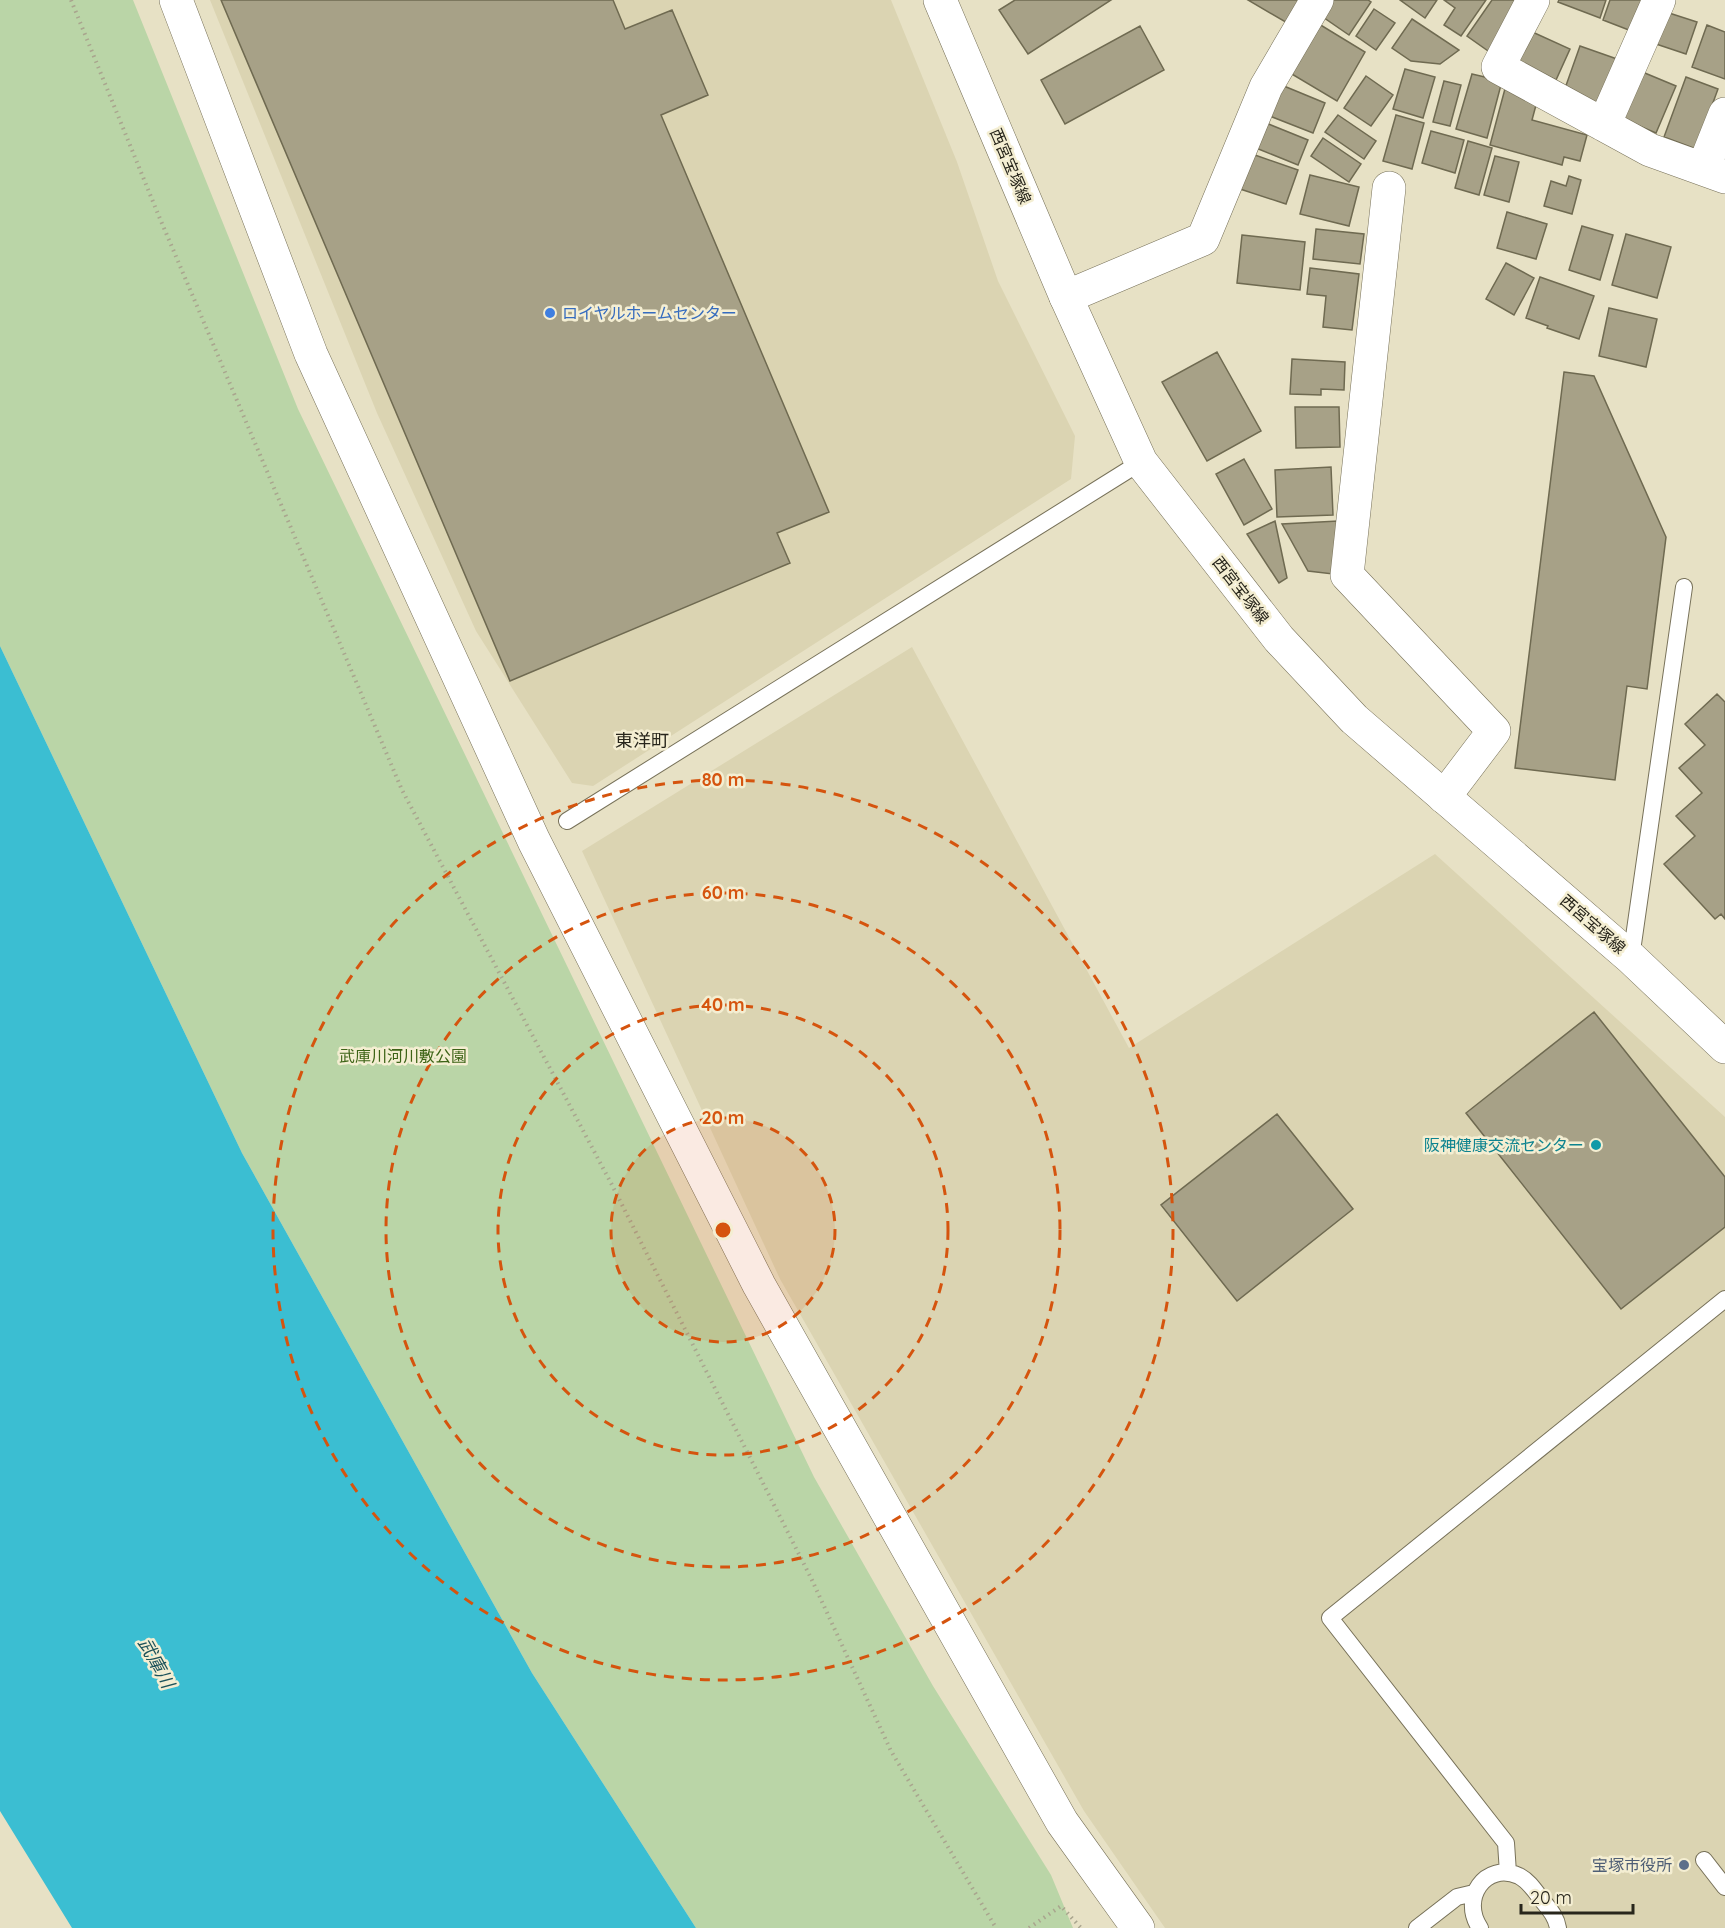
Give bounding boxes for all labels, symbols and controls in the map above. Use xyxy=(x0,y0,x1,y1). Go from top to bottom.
street label: 西宮宝塚線 xyxy=(986,125,1036,207)
place label: ロイヤルホームセンター xyxy=(562,303,737,323)
marker: ロイヤルホームセンター xyxy=(543,306,557,320)
street label: 西宮宝塚線 xyxy=(1208,552,1274,628)
district label: 東洋町 xyxy=(615,729,669,752)
text: 80 m xyxy=(702,768,744,791)
text: 60 m xyxy=(702,881,744,904)
street label: 西宮宝塚線 xyxy=(1556,890,1630,958)
text: 40 m xyxy=(701,993,745,1016)
park label: 武庫川河川敷公園 xyxy=(339,1046,467,1066)
text: 20 m xyxy=(702,1106,744,1129)
place label: 阪神健康交流センター xyxy=(1424,1135,1584,1155)
marker: 阪神健康交流センター xyxy=(1589,1138,1603,1152)
centre of rings xyxy=(713,1220,733,1240)
water label: 武庫川 xyxy=(133,1634,181,1694)
place label: 宝塚市役所 xyxy=(1592,1855,1672,1875)
marker: 宝塚市役所 xyxy=(1677,1858,1691,1872)
scale bar xyxy=(1521,1877,1634,1915)
text: 20 m xyxy=(1530,1886,1572,1909)

